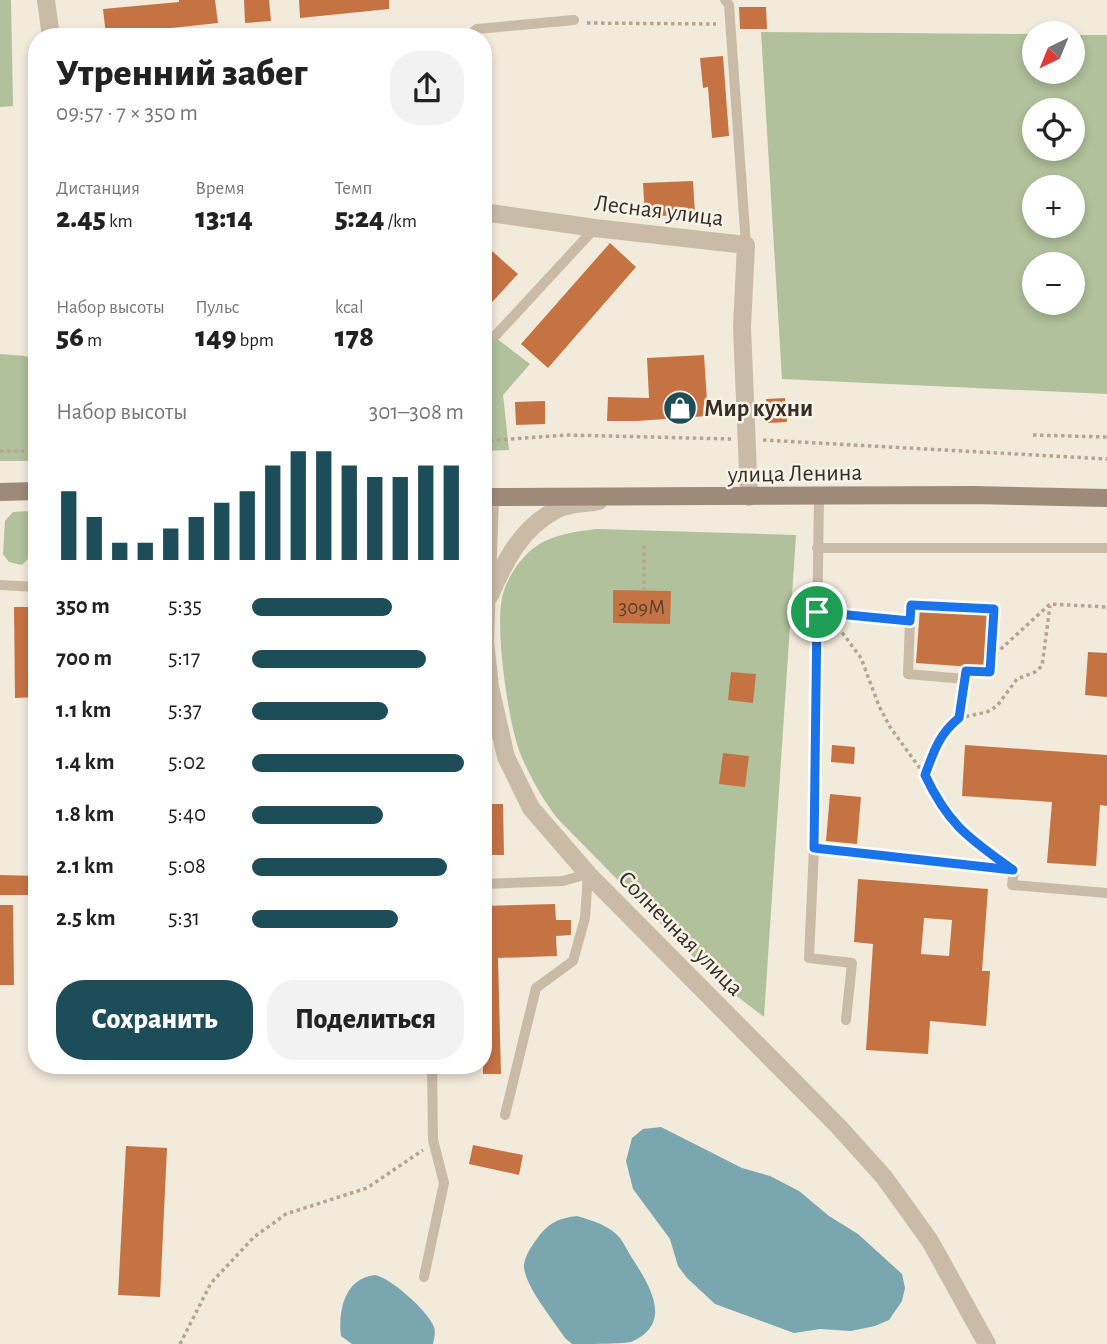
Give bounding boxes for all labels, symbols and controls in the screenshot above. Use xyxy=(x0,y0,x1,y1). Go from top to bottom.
north arrow xyxy=(1022,21,1085,84)
map controls xyxy=(1022,21,1085,315)
button: share xyxy=(390,51,464,125)
text: Утренний забег xyxy=(56,55,308,93)
button: locate xyxy=(1022,98,1085,161)
text: 09:57 · 7 × 350 m xyxy=(56,102,198,125)
button: + xyxy=(1022,175,1085,238)
text: Дистанция xyxy=(56,179,140,198)
text: Время xyxy=(195,179,245,198)
text: Темп xyxy=(335,179,373,198)
street label: Лесная улица xyxy=(593,191,725,231)
text: 2.45 xyxy=(56,203,106,233)
text: 13:14 xyxy=(195,203,253,233)
text: 5:24 xyxy=(335,203,384,233)
text: km xyxy=(106,212,133,231)
text: /km xyxy=(384,212,417,231)
button: − xyxy=(1022,252,1085,315)
text: Набор высоты xyxy=(56,298,165,317)
text: Пульс xyxy=(195,298,239,317)
text: kcal xyxy=(335,298,364,317)
text: 56 xyxy=(56,322,84,352)
text: 149 xyxy=(195,322,236,352)
text: 178 xyxy=(335,322,374,352)
text: m xyxy=(84,331,102,350)
text: bpm xyxy=(236,331,274,350)
shop icon: Мир кухни xyxy=(661,389,699,427)
place label: Мир кухни xyxy=(704,397,813,421)
text: Набор высоты xyxy=(56,401,188,424)
text: 301–308 m xyxy=(369,401,464,424)
street label: улица Ленина xyxy=(726,461,863,487)
pin xyxy=(787,582,847,642)
icon: arrive xyxy=(798,593,836,631)
text: 350 m xyxy=(56,595,110,618)
text: 5:35 xyxy=(168,595,202,618)
house number: 309М xyxy=(619,597,665,618)
text: 700 m xyxy=(56,647,112,670)
text: 5:17 xyxy=(168,647,200,670)
text: 1.1 km xyxy=(56,699,111,722)
text: 5:37 xyxy=(168,699,202,722)
text: 1.4 km xyxy=(56,751,115,774)
text: 5:02 xyxy=(168,751,206,774)
text: 1.8 km xyxy=(56,803,114,826)
text: 5:40 xyxy=(168,803,206,826)
text: 2.1 km xyxy=(56,855,114,878)
text: 5:08 xyxy=(168,855,206,878)
street label: Солнечная улица xyxy=(613,867,747,1001)
text: 2.5 km xyxy=(56,907,115,930)
text: 5:31 xyxy=(168,907,200,930)
button: Сохранить xyxy=(56,980,253,1060)
button: Поделиться xyxy=(267,980,464,1060)

